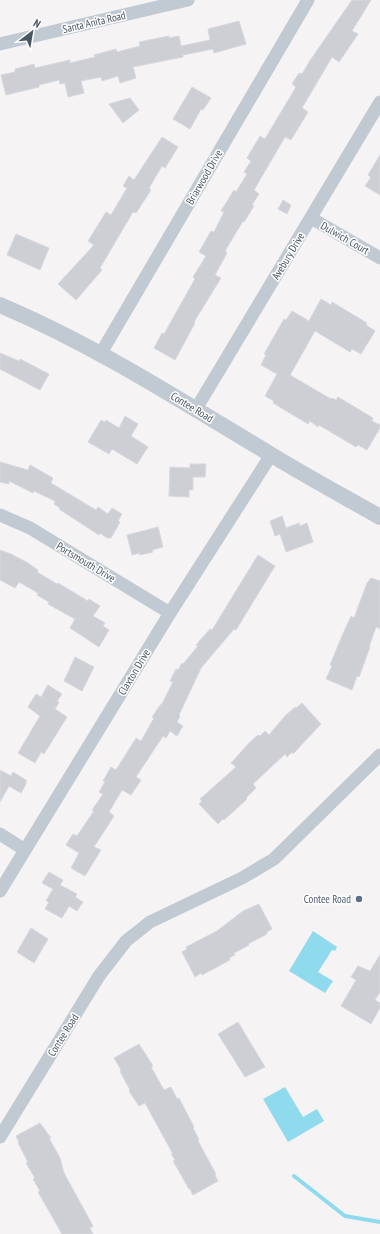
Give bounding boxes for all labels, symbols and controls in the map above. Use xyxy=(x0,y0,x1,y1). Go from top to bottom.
street label: Santa Anita Road xyxy=(61,8,127,36)
north arrow xyxy=(12,12,52,52)
text: N xyxy=(31,16,43,31)
street label: Briarwood Drive xyxy=(183,147,226,207)
street label: Dulwich Court xyxy=(318,219,372,257)
street label: Avebury Drive xyxy=(269,230,308,282)
street label: Contee Road xyxy=(168,389,216,425)
street label: Portsmouth Drive xyxy=(54,539,118,585)
street label: Claxton Drive xyxy=(115,646,153,698)
place label: Contee Road xyxy=(304,892,351,906)
marker: Contee Road xyxy=(354,894,364,904)
street label: Contee Road xyxy=(45,1011,82,1059)

